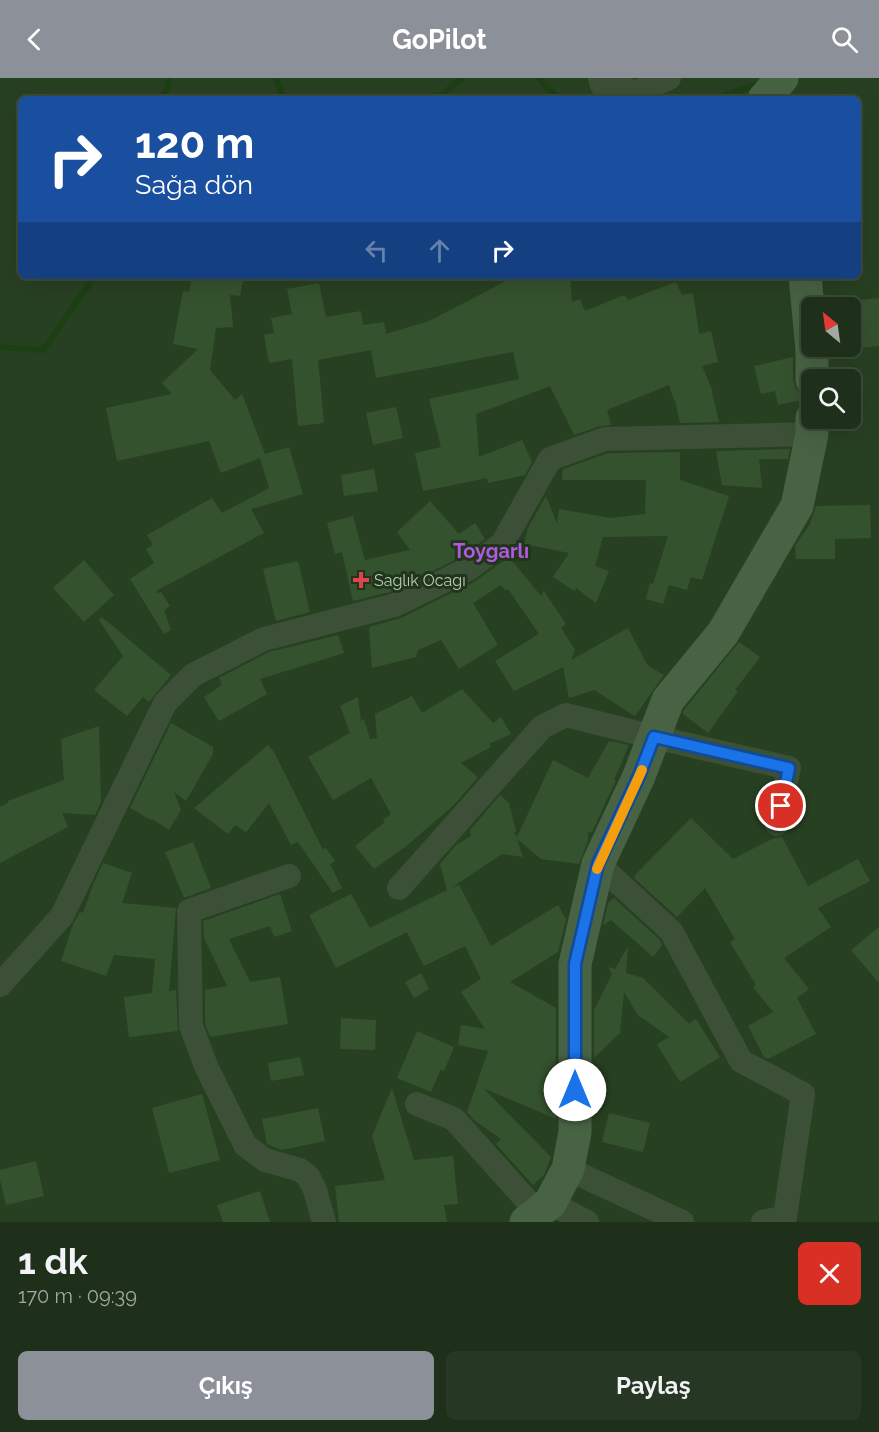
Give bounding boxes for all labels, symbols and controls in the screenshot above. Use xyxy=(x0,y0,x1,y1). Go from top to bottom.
icon: back xyxy=(18,23,51,56)
icon: search xyxy=(828,23,861,56)
text: GoPilot xyxy=(392,24,487,55)
text: 120 m xyxy=(135,119,254,168)
icon: right xyxy=(36,120,114,198)
text: Sağa dön xyxy=(135,169,253,200)
icon: left xyxy=(360,234,393,267)
icon: ahead xyxy=(423,234,456,267)
icon: right xyxy=(486,234,519,267)
north arrow xyxy=(801,297,861,357)
map controls xyxy=(801,297,861,429)
button: search xyxy=(801,369,861,429)
district label: Toygarlı xyxy=(453,539,529,563)
marker: Saglık Ocagı xyxy=(352,571,370,589)
place label: Saglık Ocagı xyxy=(374,571,466,590)
pin xyxy=(755,780,806,831)
icon: arrive xyxy=(764,789,797,822)
position arrow xyxy=(543,1058,607,1122)
text: 1 dk xyxy=(18,1240,88,1282)
button: close xyxy=(798,1242,861,1305)
text: 170 m · 09:39 xyxy=(18,1284,137,1308)
button: Çıkış xyxy=(18,1351,434,1420)
button: Paylaş xyxy=(446,1351,861,1420)

